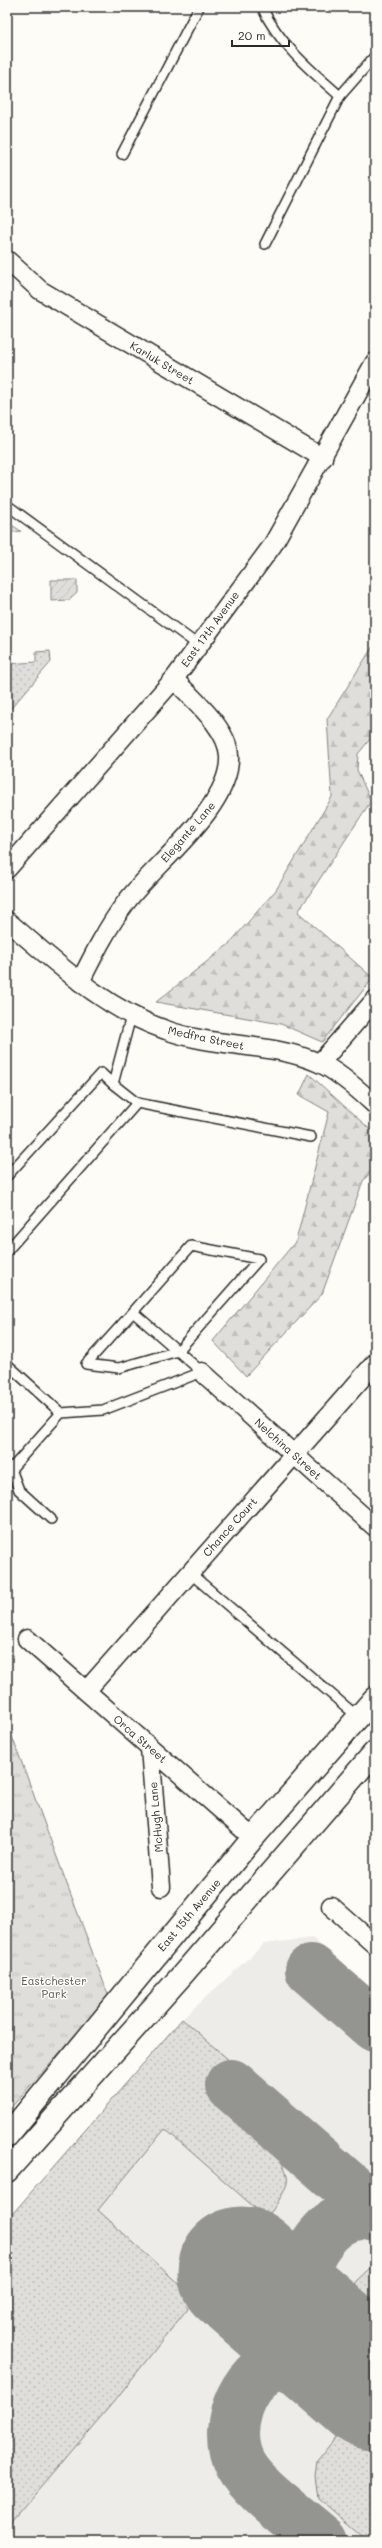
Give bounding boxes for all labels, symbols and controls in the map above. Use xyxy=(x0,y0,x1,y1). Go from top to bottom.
scale bar xyxy=(232,22,289,48)
text: 20 m xyxy=(238,27,266,43)
street label: Karluk Street xyxy=(127,338,197,388)
street label: East 17th Avenue xyxy=(177,588,242,670)
street label: Elegante Lane xyxy=(157,798,218,865)
street label: Medfra Street xyxy=(167,1022,246,1053)
street label: Nelchina Street xyxy=(252,1415,325,1483)
street label: Chance Court xyxy=(199,1494,260,1559)
street label: Orca Street xyxy=(110,1711,170,1766)
street label: McHugh Lane xyxy=(145,1781,166,1853)
street label: East 15th Avenue xyxy=(154,1875,224,1954)
park label: Eastchester Park xyxy=(21,1973,87,2001)

